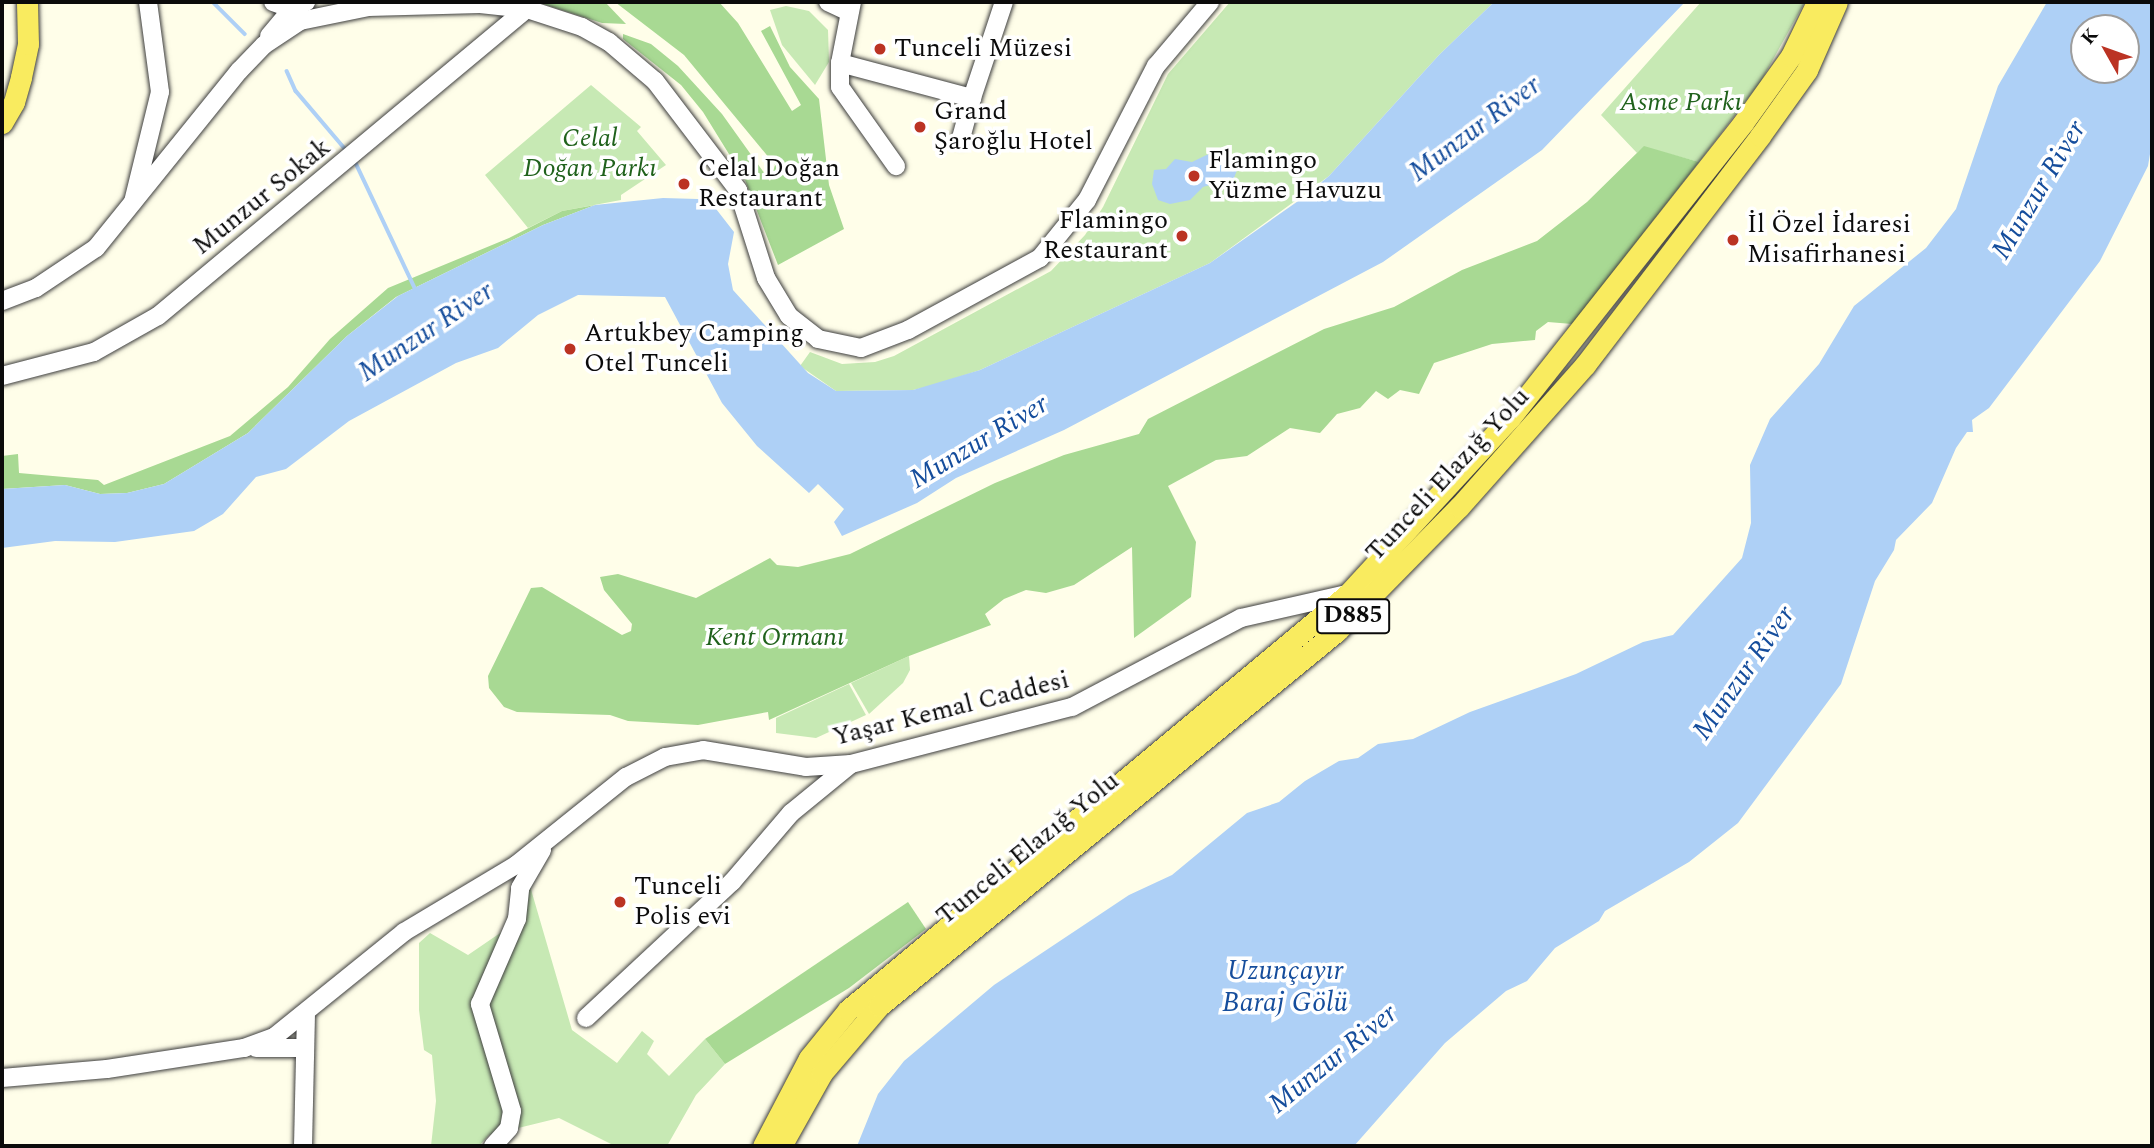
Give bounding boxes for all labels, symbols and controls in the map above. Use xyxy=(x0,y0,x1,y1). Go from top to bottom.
north arrow xyxy=(2070,14,2140,84)
text: K xyxy=(2074,22,2106,51)
place label: Tunceli Müzesi xyxy=(894,33,1072,65)
marker: Tunceli Müzesi xyxy=(872,41,888,57)
water label: Munzur River xyxy=(1403,69,1547,189)
park label: Asme Parkı xyxy=(1620,87,1742,119)
place label: Grand Şaroğlu Hotel xyxy=(934,96,1093,158)
water label: Munzur River xyxy=(1984,115,2094,265)
marker: Grand Şaroğlu Hotel xyxy=(912,119,928,135)
park label: Celal Doğan Parkı xyxy=(523,123,657,184)
street label: Munzur Sokak xyxy=(187,132,337,262)
place label: Flamingo Yüzme Havuzu xyxy=(1208,145,1382,206)
place label: Celal Doğan Restaurant xyxy=(698,153,840,214)
marker: Flamingo Yüzme Havuzu xyxy=(1186,168,1202,184)
marker: Celal Doğan Restaurant xyxy=(676,176,692,192)
place label: Flamingo Restaurant xyxy=(1043,205,1168,266)
place label: İl Özel İdaresi Misafirhanesi xyxy=(1747,209,1911,270)
marker: Flamingo Restaurant xyxy=(1174,228,1190,244)
marker: İl Özel İdaresi Misafirhanesi xyxy=(1725,232,1741,248)
water label: Munzur River xyxy=(352,274,500,390)
place label: Artukbey Camping Otel Tunceli xyxy=(584,318,804,380)
marker: Artukbey Camping Otel Tunceli xyxy=(562,341,578,357)
street label: Tunceli Elazığ Yolu xyxy=(1360,382,1536,568)
water label: Munzur River xyxy=(904,387,1054,497)
road number: D885 xyxy=(1314,596,1392,636)
water label: Munzur River xyxy=(1686,600,1802,746)
park label: Kent Ormanı xyxy=(705,622,845,654)
street label: Yaşar Kemal Caddesi xyxy=(830,665,1072,753)
street label: Tunceli Elazığ Yolu xyxy=(930,766,1126,932)
place label: Tunceli Polis evi xyxy=(634,871,731,932)
marker: Tunceli Polis evi xyxy=(612,894,628,910)
water label: Uzunçayır Baraj Gölü xyxy=(1222,954,1348,1020)
water label: Munzur River xyxy=(1262,997,1404,1121)

